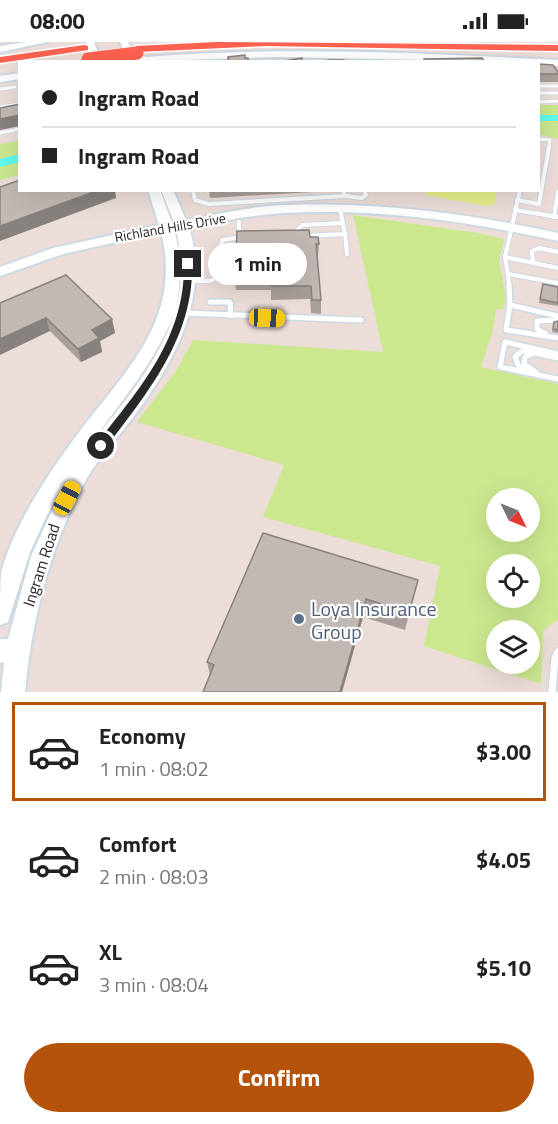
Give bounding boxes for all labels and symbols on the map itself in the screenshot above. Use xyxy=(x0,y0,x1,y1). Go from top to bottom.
street label: Richland Hills Drive xyxy=(113,207,227,247)
callout: 1 min xyxy=(209,243,308,285)
route end xyxy=(174,250,201,277)
car xyxy=(249,308,285,328)
route start xyxy=(87,432,114,459)
car xyxy=(51,478,83,518)
north arrow xyxy=(486,488,540,542)
street label: Ingram Road xyxy=(16,520,66,610)
place label: Loya Insurance Group xyxy=(311,593,437,647)
marker: Loya Insurance Group xyxy=(292,612,306,626)

